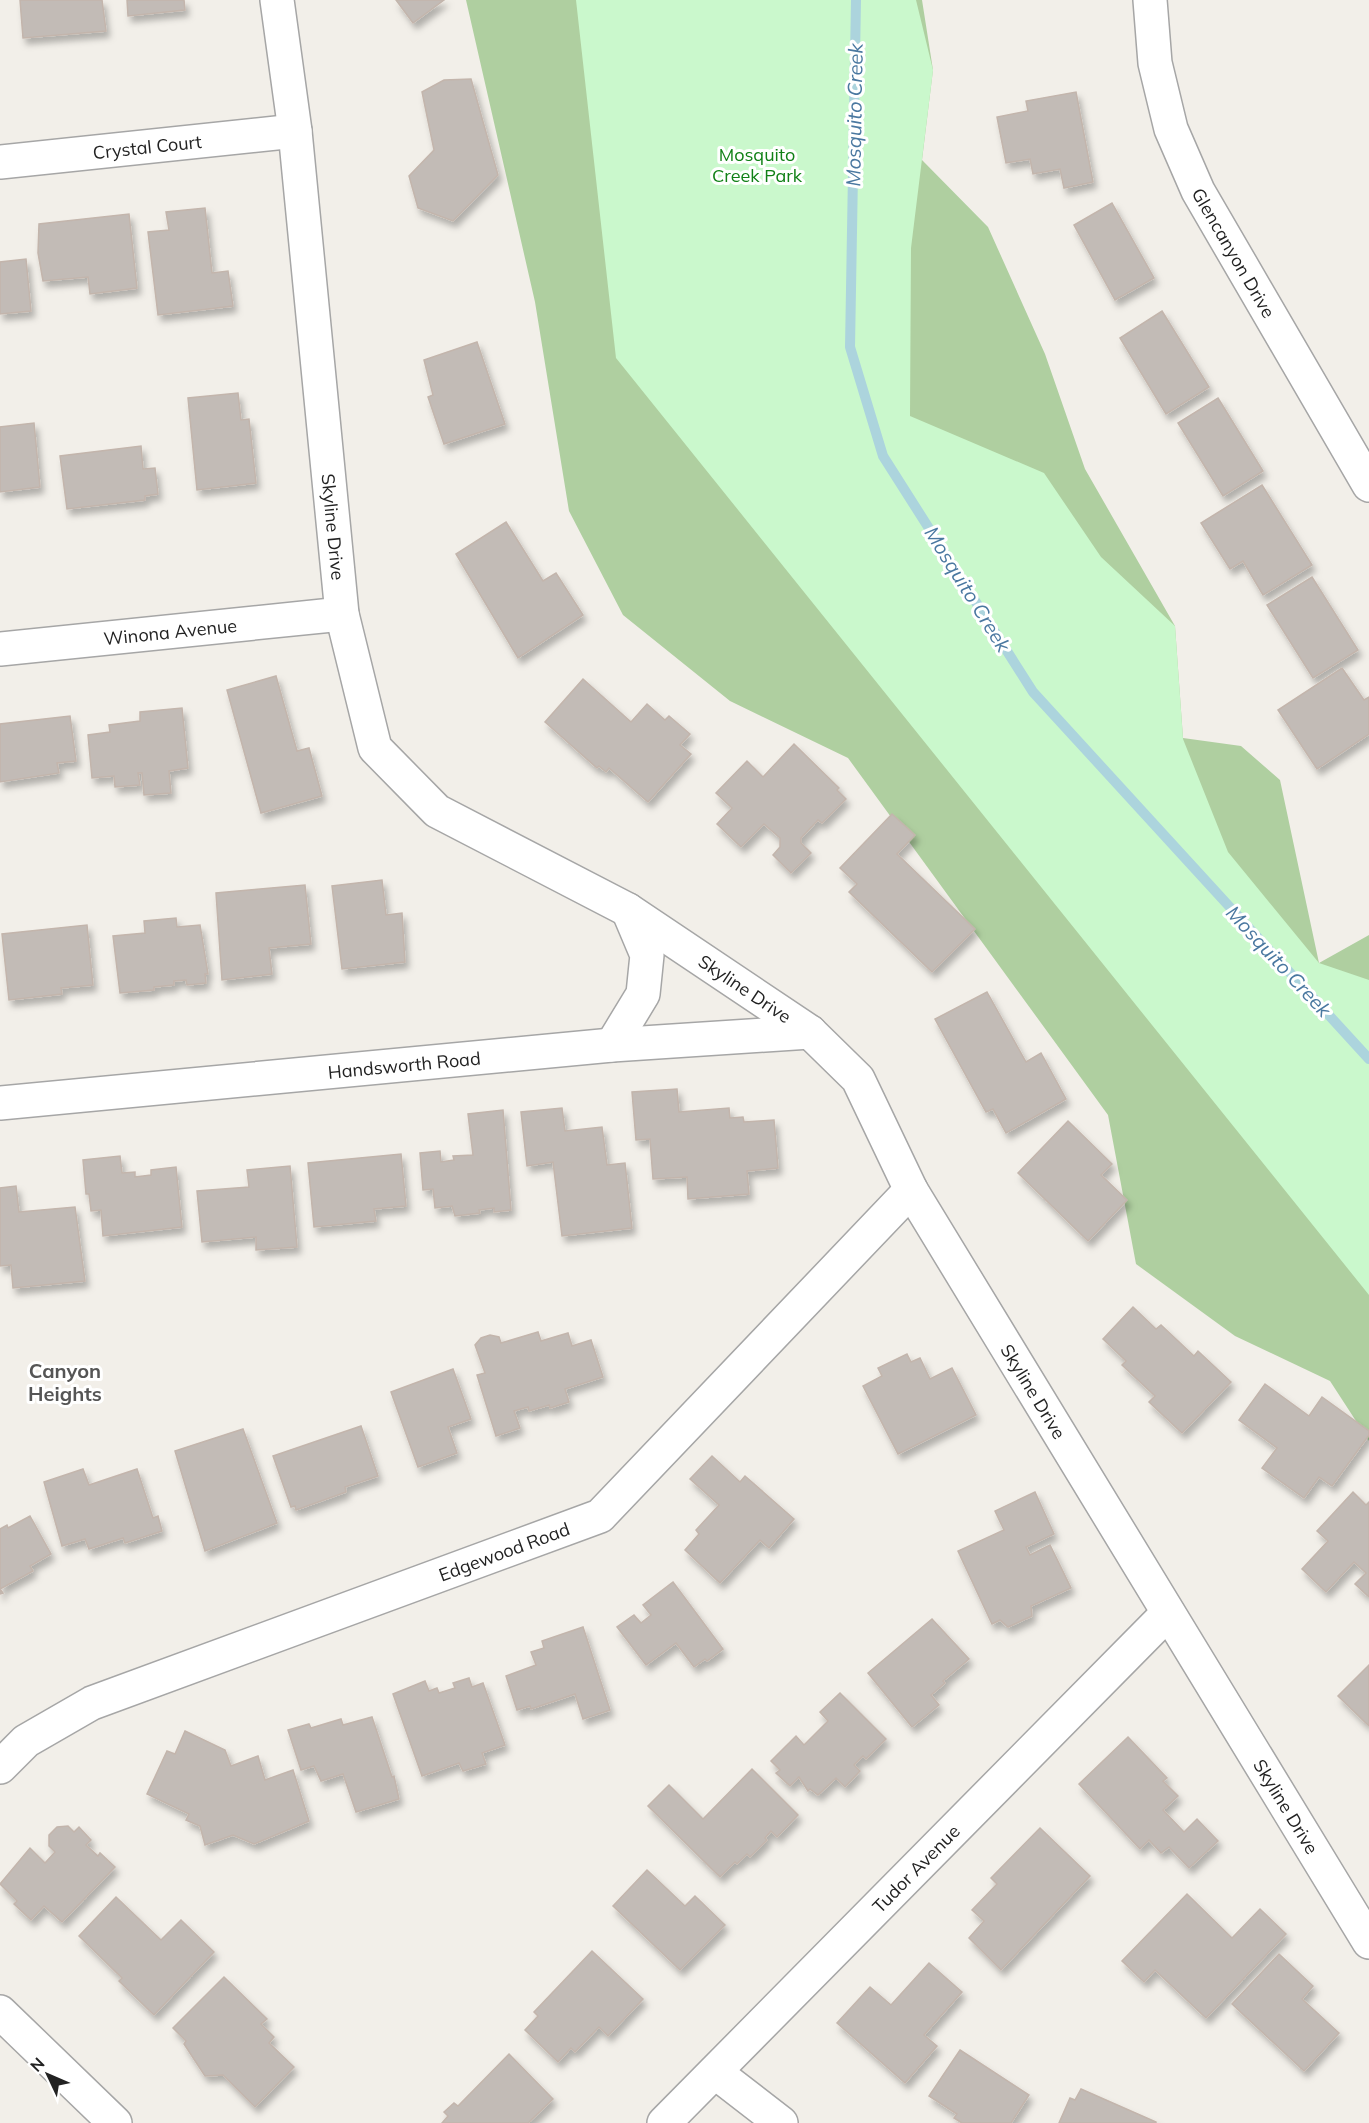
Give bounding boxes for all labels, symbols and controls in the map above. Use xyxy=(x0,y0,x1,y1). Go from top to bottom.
water label: Mosquito Creek xyxy=(840,42,868,187)
street label: Crystal Court xyxy=(92,129,203,164)
park label: Mosquito Creek Park xyxy=(712,143,803,187)
street label: Glencanyon Drive xyxy=(1187,184,1281,322)
street label: Skyline Drive xyxy=(317,473,350,581)
water label: Mosquito Creek xyxy=(919,522,1017,657)
street label: Winona Avenue xyxy=(102,613,238,650)
water label: Mosquito Creek xyxy=(1221,900,1337,1022)
street label: Skyline Drive xyxy=(694,949,796,1028)
street label: Handsworth Road xyxy=(327,1046,482,1083)
street label: Skyline Drive xyxy=(996,1340,1071,1443)
district label: Canyon Heights xyxy=(28,1358,102,1406)
street label: Edgewood Road xyxy=(435,1517,573,1586)
street label: Skyline Drive xyxy=(1249,1755,1324,1858)
street label: Tudor Avenue xyxy=(867,1819,964,1917)
north arrow xyxy=(18,2045,78,2105)
text: N xyxy=(26,2053,49,2076)

